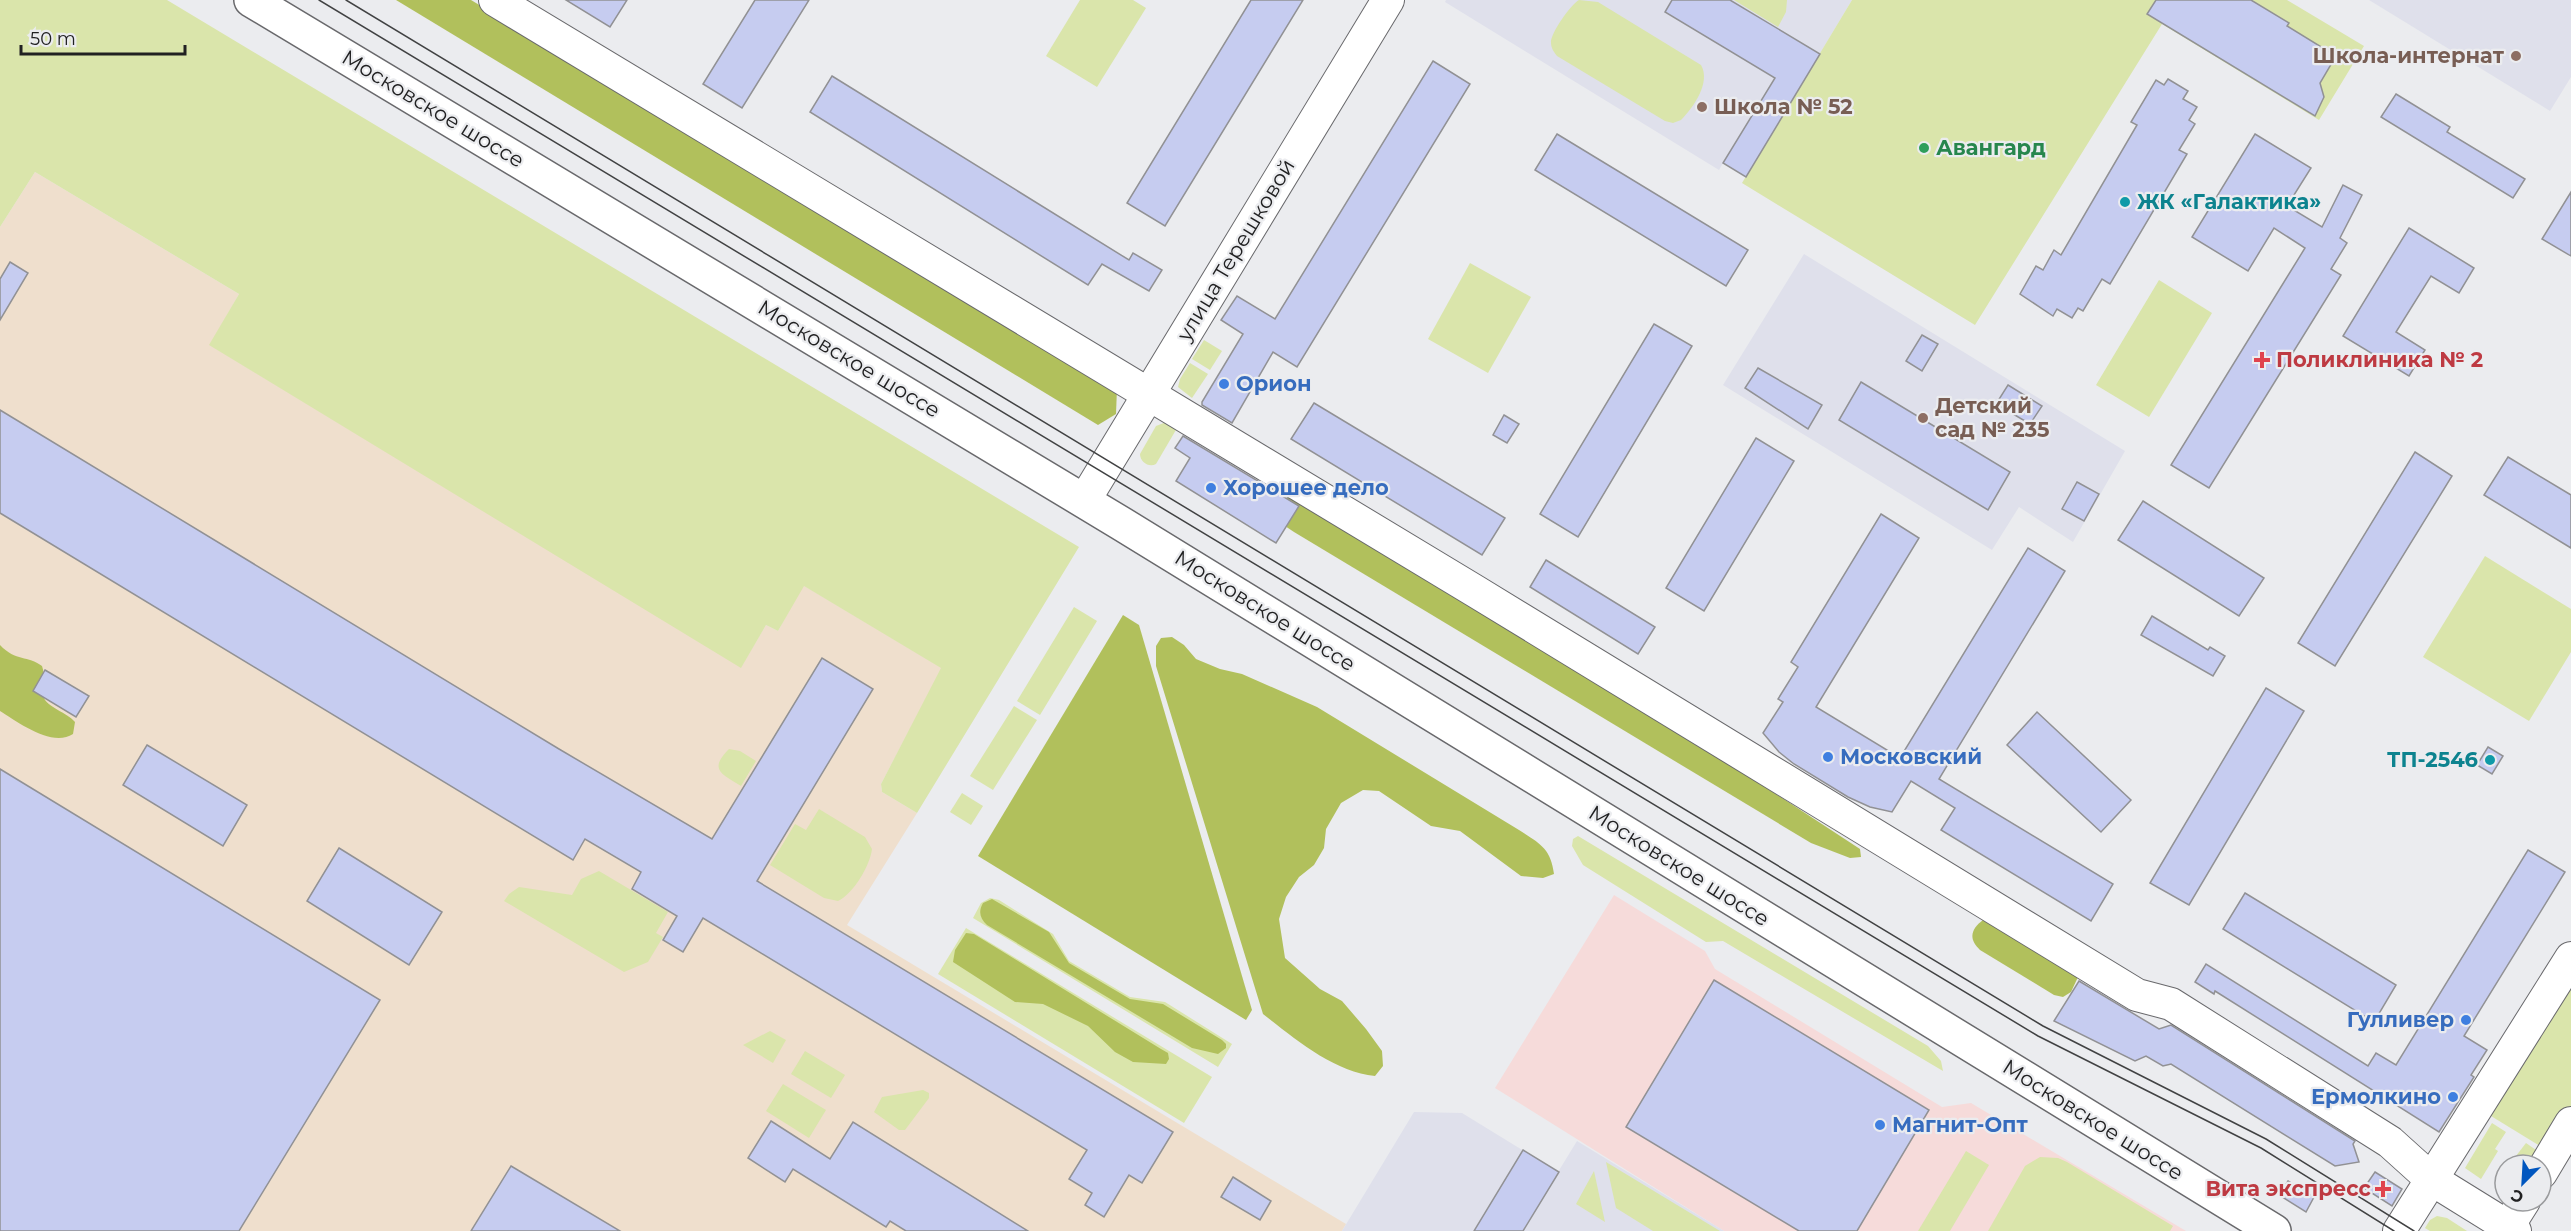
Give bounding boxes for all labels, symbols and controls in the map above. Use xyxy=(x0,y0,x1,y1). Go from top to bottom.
scale bar xyxy=(21,18,184,56)
text: 50 m xyxy=(30,28,76,50)
place label: Школа-интернат xyxy=(2313,43,2505,68)
street label: Московское шоссе xyxy=(338,44,529,173)
marker: Школа-интернат xyxy=(2509,49,2523,63)
place label: Школа № 52 xyxy=(1714,94,1853,119)
marker: Школа № 52 xyxy=(1695,100,1709,114)
place label: Авангард xyxy=(1936,135,2046,160)
marker: Авангард xyxy=(1917,141,1931,155)
street label: улица Терешковой xyxy=(1171,154,1300,346)
place label: ЖК «Галактика» xyxy=(2137,189,2321,214)
marker: ЖК «Галактика» xyxy=(2118,195,2132,209)
street label: Московское шоссе xyxy=(754,294,945,423)
place label: Поликлиника № 2 xyxy=(2276,347,2483,372)
marker: Поликлиника № 2 xyxy=(2253,351,2271,369)
place label: Орион xyxy=(1236,371,1311,396)
marker: Орион xyxy=(1217,377,1231,391)
place label: Детский сад № 235 xyxy=(1935,393,2049,442)
marker: Детский сад № 235 xyxy=(1916,411,1930,425)
place label: Хорошее дело xyxy=(1223,475,1389,500)
marker: Хорошее дело xyxy=(1204,481,1218,495)
street label: Московское шоссе xyxy=(1170,545,1360,676)
place label: Московский xyxy=(1840,744,1982,769)
place label: ТП-2546 xyxy=(2387,747,2478,772)
marker: Московский xyxy=(1821,750,1835,764)
marker: ТП-2546 xyxy=(2483,753,2497,767)
street label: Московское шоссе xyxy=(1584,800,1774,931)
place label: Гулливер xyxy=(2347,1007,2454,1032)
marker: Гулливер xyxy=(2459,1013,2473,1027)
street label: Московское шоссе xyxy=(1998,1054,2188,1185)
place label: Ермолкино xyxy=(2311,1084,2441,1109)
marker: Ермолкино xyxy=(2446,1090,2460,1104)
place label: Магнит-Опт xyxy=(1892,1112,2028,1137)
marker: Магнит-Опт xyxy=(1873,1118,1887,1132)
north arrow xyxy=(2493,1153,2553,1213)
place label: Вита экспресс xyxy=(2205,1176,2372,1201)
marker: Вита экспресс xyxy=(2376,1182,2390,1196)
text: С xyxy=(2508,1185,2526,1207)

